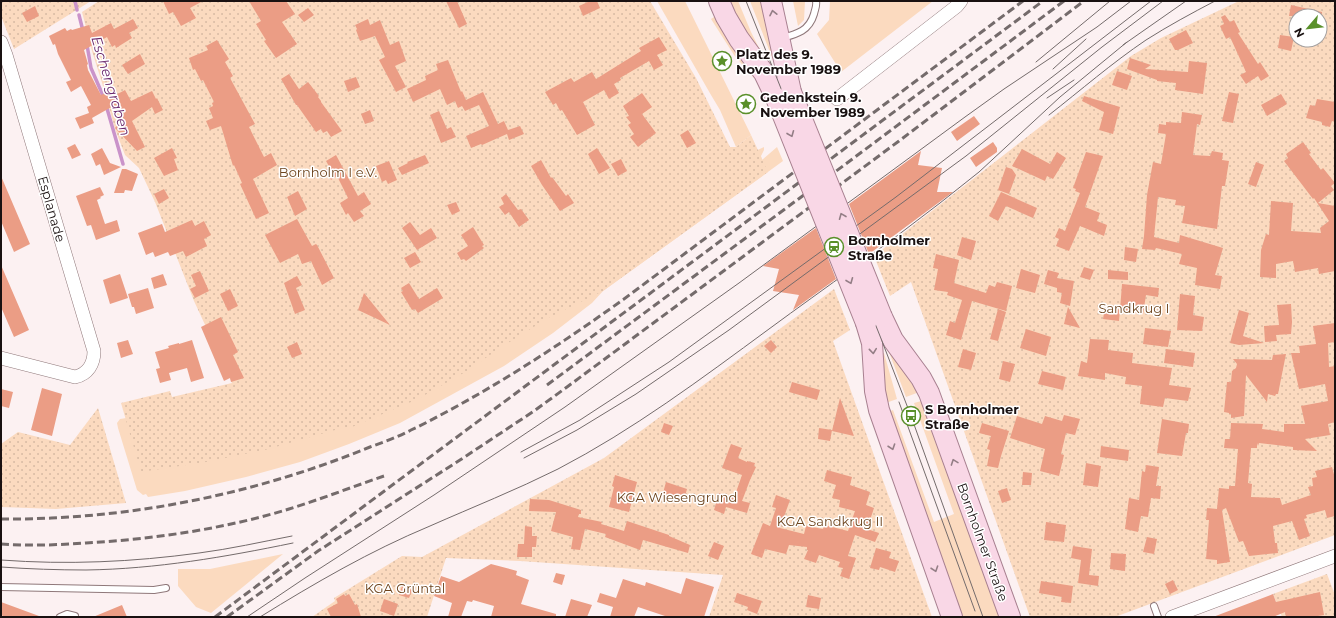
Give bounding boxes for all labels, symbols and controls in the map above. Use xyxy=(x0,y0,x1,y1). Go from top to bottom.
north arrow xyxy=(1288,8,1328,48)
one-way arrow xyxy=(770,10,778,16)
text: N xyxy=(1291,25,1307,40)
water label: Eschengraben xyxy=(87,34,135,138)
place label: Platz des 9. November 1989 xyxy=(736,46,841,77)
place icon: Platz des 9. November 1989 xyxy=(711,50,733,72)
place label: Gedenkstein 9. November 1989 xyxy=(760,89,865,120)
place icon: Gedenkstein 9. November 1989 xyxy=(735,93,757,115)
one-way arrow xyxy=(786,129,794,137)
park label: Bornholm I e.V. xyxy=(279,164,377,180)
street label: Esplanade xyxy=(35,174,69,244)
one-way arrow xyxy=(838,212,846,219)
place label: Bornholmer Straße xyxy=(848,232,930,263)
station icon: Bornholmer Straße xyxy=(823,236,845,258)
one-way arrow xyxy=(845,277,853,284)
park label: Sandkrug I xyxy=(1098,300,1170,316)
one-way arrow xyxy=(869,348,878,354)
place label: S Bornholmer Straße xyxy=(925,401,1019,432)
bus stop icon: S Bornholmer Straße xyxy=(900,405,922,427)
one-way arrow xyxy=(887,443,895,450)
one-way arrow xyxy=(950,458,958,465)
street label: Bornholmer Straße xyxy=(954,481,1012,603)
park label: KGA Wiesengrund xyxy=(617,489,737,505)
park label: KGA Sandkrug II xyxy=(777,513,883,529)
one-way arrow xyxy=(930,566,938,573)
park label: KGA Grüntal xyxy=(365,580,445,596)

